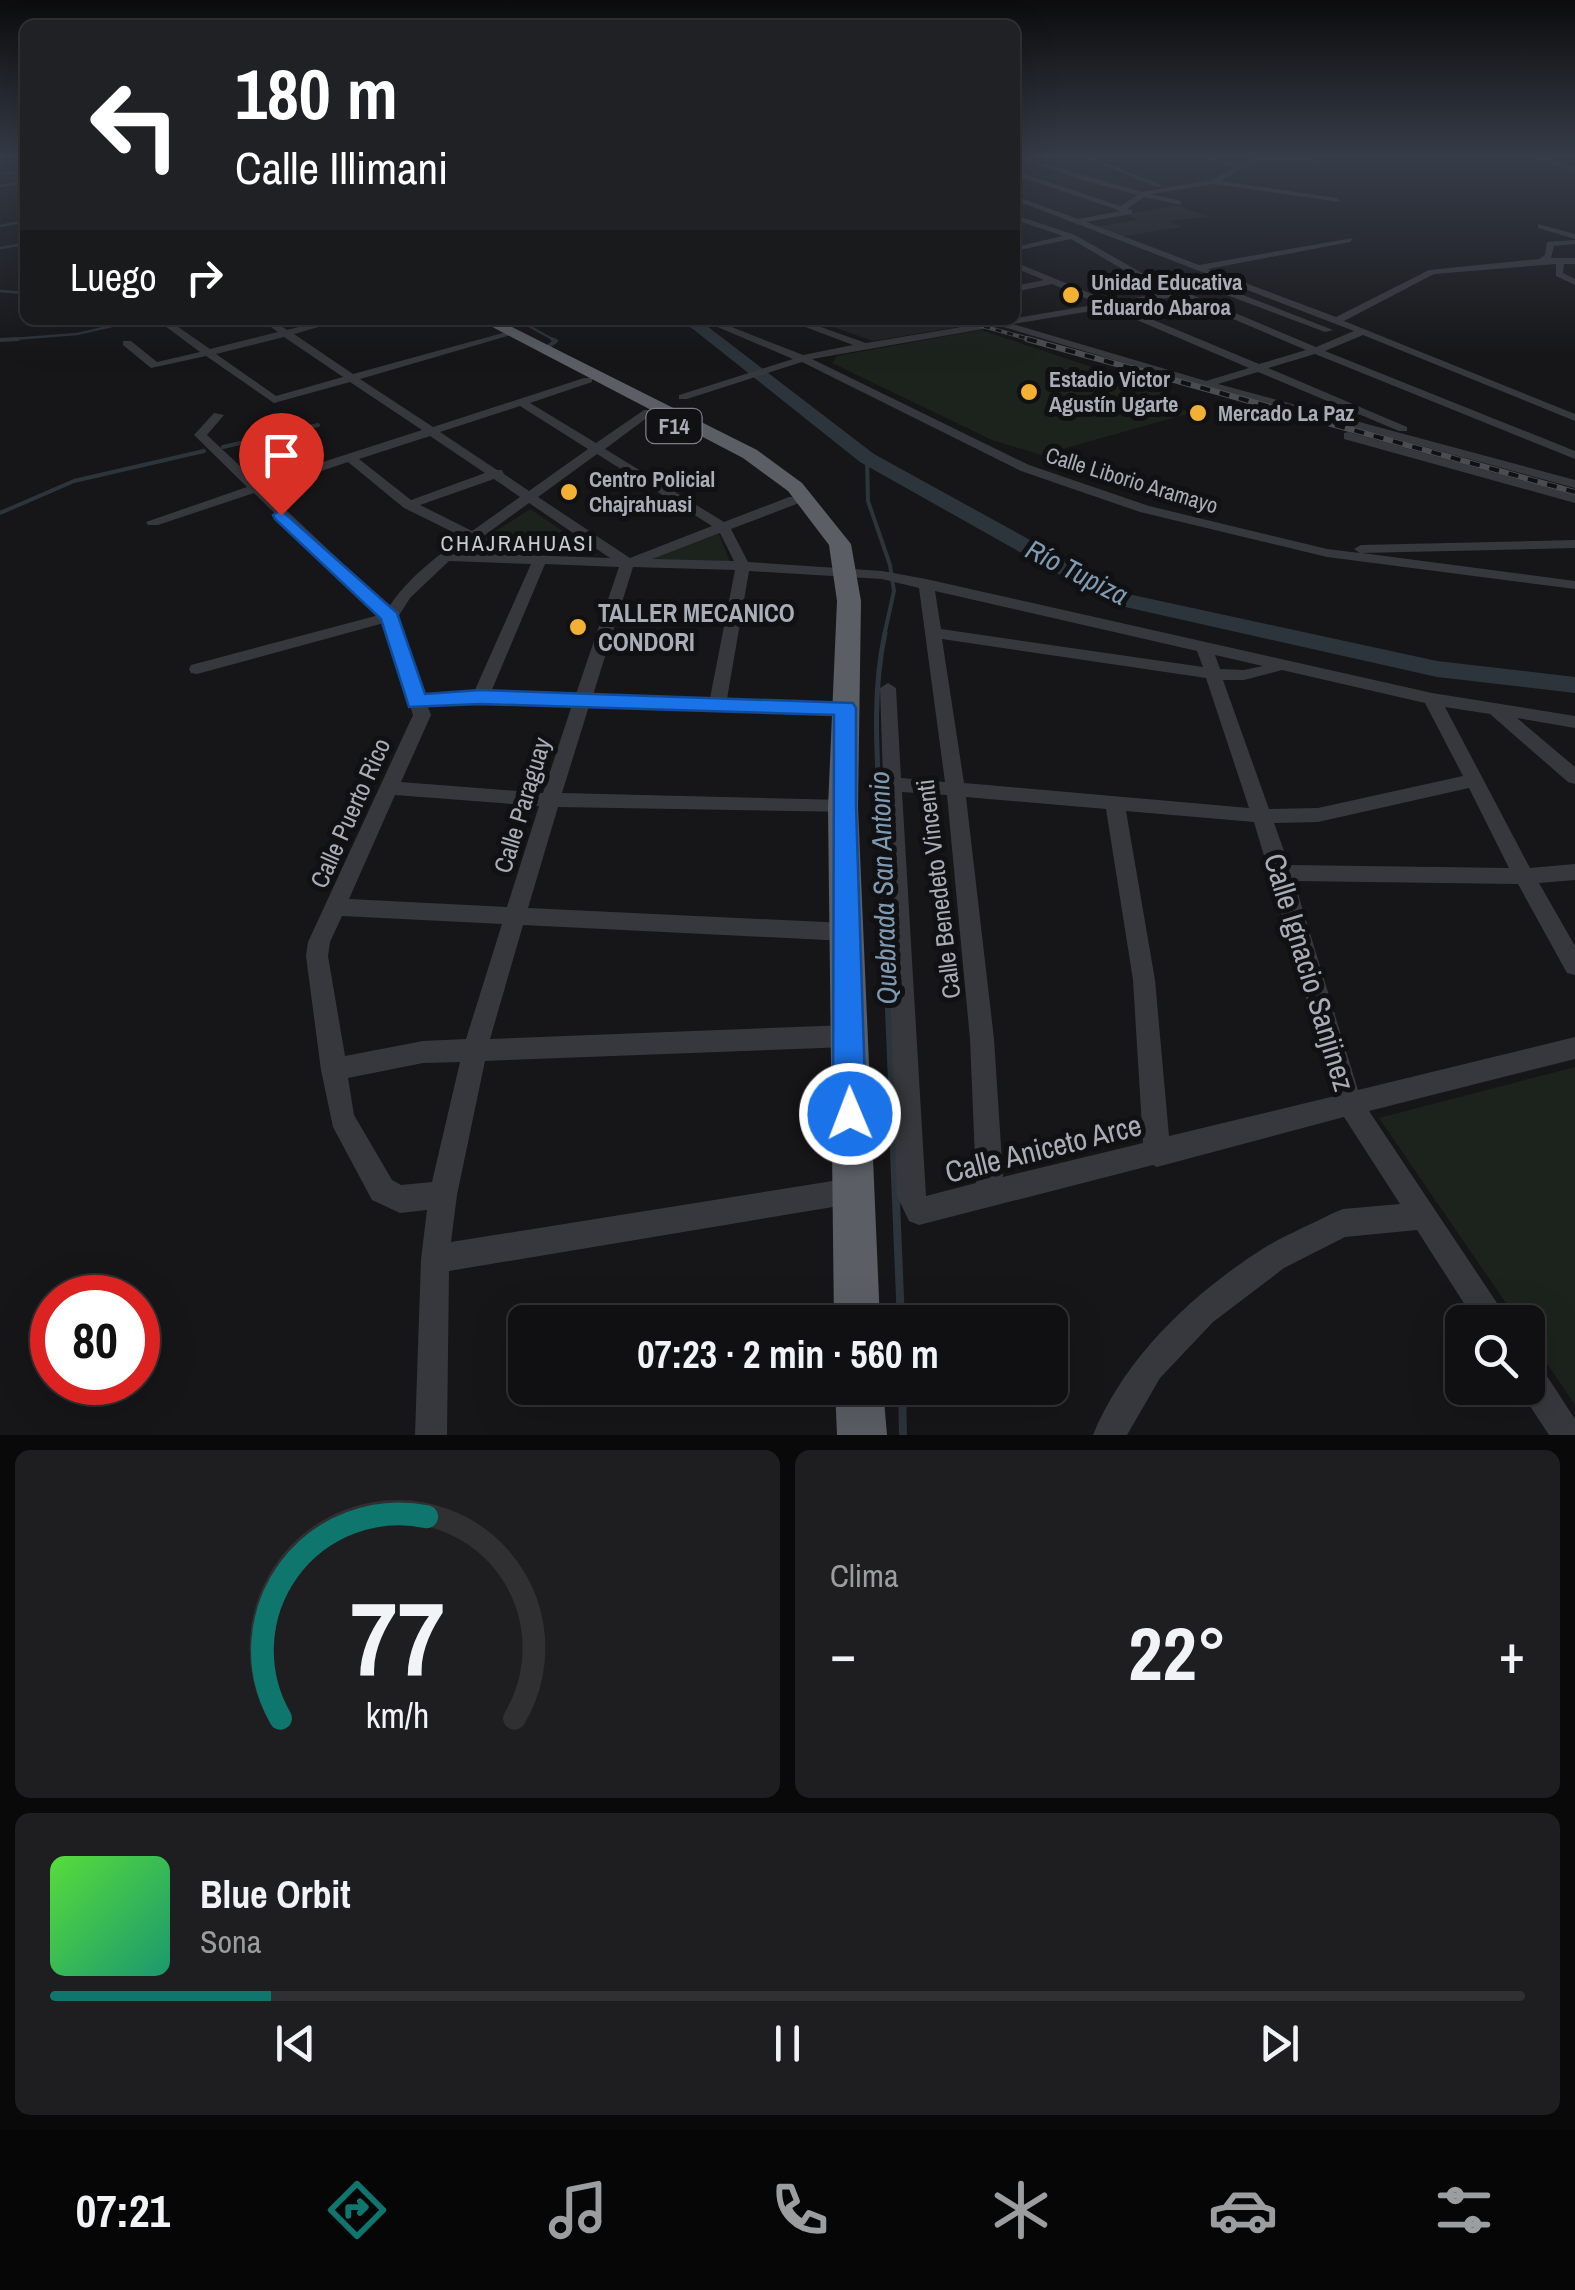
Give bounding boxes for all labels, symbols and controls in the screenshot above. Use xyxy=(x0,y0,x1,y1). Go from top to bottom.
text: 180 m xyxy=(235,47,398,141)
icon: left xyxy=(70,60,200,190)
text: Calle Illimani xyxy=(235,137,448,198)
icon: right xyxy=(177,250,232,305)
text: Luego xyxy=(70,252,157,303)
place label: Unidad Educativa Eduardo Abaroa xyxy=(1091,267,1242,322)
marker: Unidad Educativa Eduardo Abaroa xyxy=(1060,284,1082,306)
place label: Estadio Victor Agustín Ugarte xyxy=(1049,364,1178,419)
marker: Estadio Victor Agustín Ugarte xyxy=(1018,381,1040,403)
place label: Mercado La Paz xyxy=(1218,398,1354,428)
marker: Mercado La Paz xyxy=(1187,402,1209,424)
road number: F14 xyxy=(646,409,702,443)
pin xyxy=(239,413,324,516)
icon: arrive xyxy=(254,428,309,483)
street label: Calle Liborio Aramayo xyxy=(1042,440,1222,520)
place label: Centro Policial Chajrahuasi xyxy=(589,464,715,519)
marker: Centro Policial Chajrahuasi xyxy=(558,481,580,503)
district label: CHAJRAHUASI xyxy=(441,528,595,558)
water label: Río Tupiza xyxy=(1019,530,1135,614)
place label: TALLER MECANICO CONDORI xyxy=(598,596,795,659)
marker: TALLER MECANICO CONDORI xyxy=(567,616,589,638)
street label: Calle Paraguay xyxy=(485,732,559,877)
street label: Calle Puerto Rico xyxy=(302,733,398,893)
water label: Quebrada San Antonio xyxy=(860,771,906,1005)
street label: Calle Benedeto Vincenti xyxy=(908,777,968,1001)
street label: Calle Ignacio Sanjinez xyxy=(1255,848,1365,1096)
position arrow xyxy=(798,1062,902,1166)
street label: Calle Aniceto Arce xyxy=(941,1104,1145,1192)
speed limit sign: 80 xyxy=(30,1275,160,1405)
map controls xyxy=(1445,1305,1545,1405)
button: search xyxy=(1445,1305,1545,1405)
text: 07:23 · 2 min · 560 m xyxy=(637,1329,939,1380)
text: Clima xyxy=(830,1554,899,1597)
text: 77 xyxy=(350,1568,445,1708)
text: 22° xyxy=(1128,1602,1227,1703)
text: − xyxy=(830,1616,856,1690)
text: + xyxy=(1499,1616,1525,1690)
text: km/h xyxy=(366,1691,429,1739)
text: Blue Orbit xyxy=(200,1869,351,1920)
text: Sona xyxy=(200,1920,261,1963)
icon: previous xyxy=(268,2016,323,2071)
icon: pause xyxy=(760,2016,815,2071)
icon: next xyxy=(1252,2016,1307,2071)
icon: directions xyxy=(322,2175,392,2245)
icon: music xyxy=(543,2175,613,2245)
icon: phone xyxy=(765,2175,835,2245)
icon: climate xyxy=(986,2175,1056,2245)
icon: car xyxy=(1208,2175,1278,2245)
icon: filters xyxy=(1429,2175,1499,2245)
text: 07:21 xyxy=(76,2180,170,2241)

